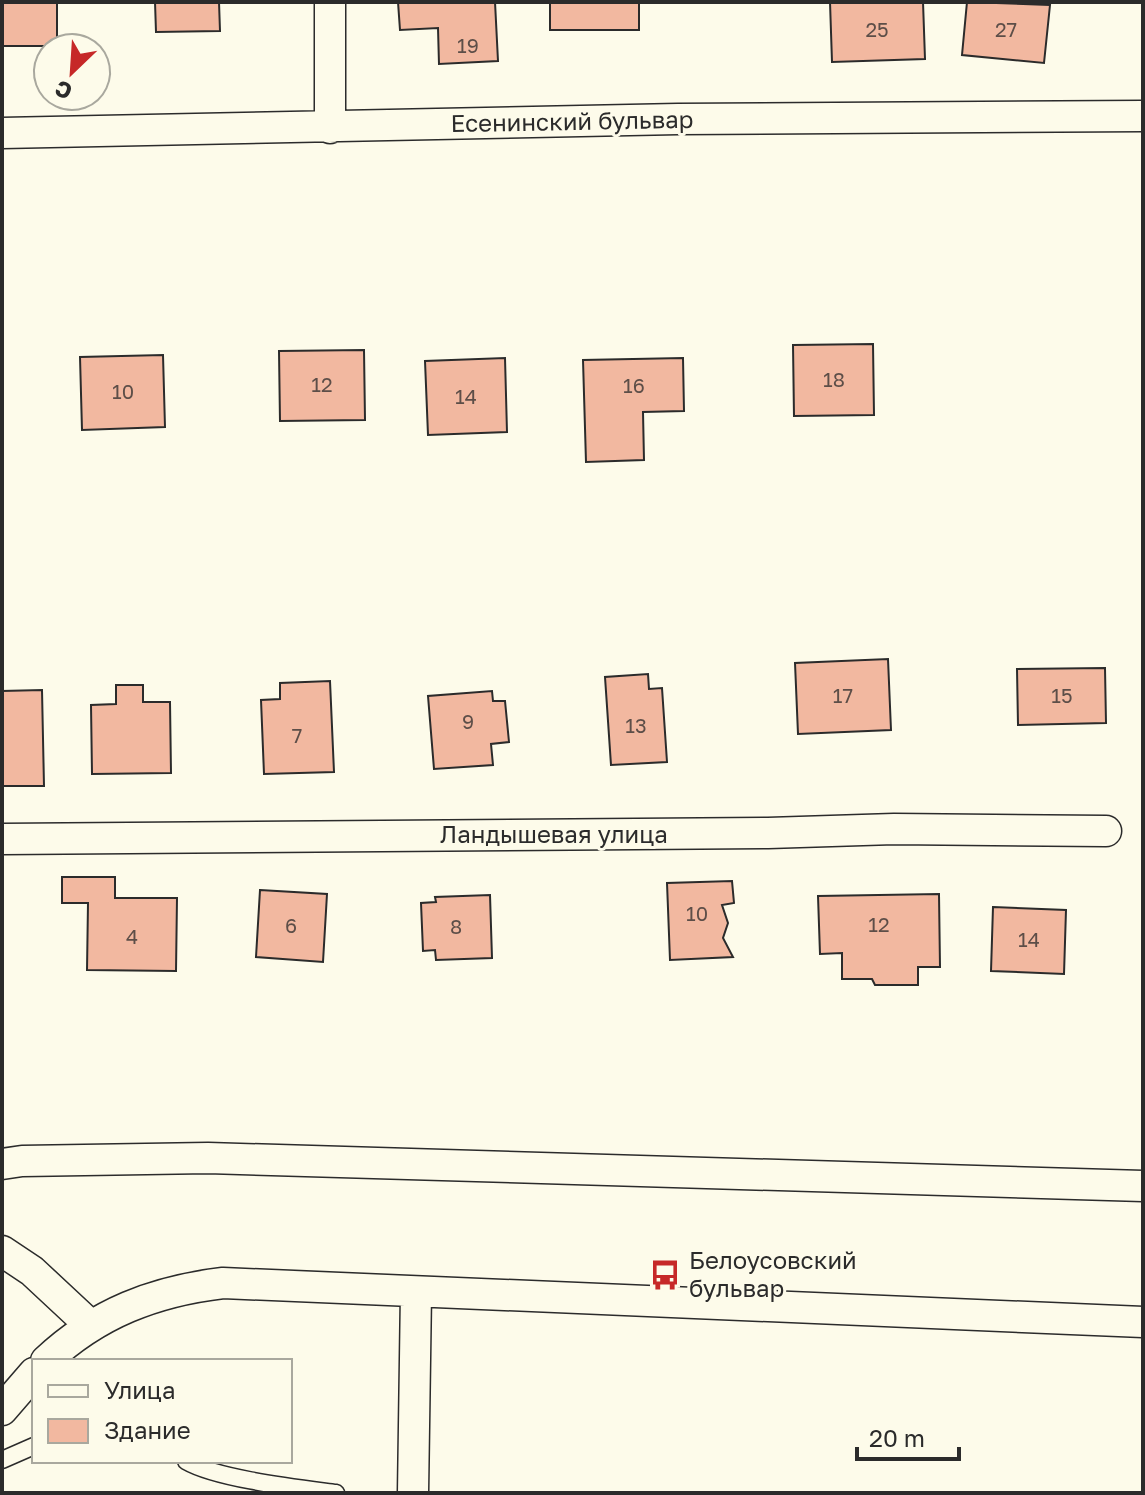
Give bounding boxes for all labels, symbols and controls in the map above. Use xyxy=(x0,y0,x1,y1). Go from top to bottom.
house number: 25 xyxy=(865,17,889,41)
house number: 27 xyxy=(995,17,1017,41)
north arrow xyxy=(32,32,112,112)
house number: 19 xyxy=(457,33,479,57)
text: С xyxy=(51,75,76,106)
street label: Есенинский бульвар xyxy=(450,104,694,137)
house number: 18 xyxy=(823,367,845,391)
house number: 12 xyxy=(311,372,333,396)
house number: 16 xyxy=(623,373,645,397)
house number: 10 xyxy=(112,379,134,403)
house number: 14 xyxy=(455,384,477,408)
house number: 17 xyxy=(833,683,853,707)
house number: 15 xyxy=(1051,683,1073,707)
house number: 9 xyxy=(462,709,474,733)
house number: 13 xyxy=(625,713,647,737)
house number: 7 xyxy=(292,723,302,747)
street label: Ландышевая улица xyxy=(440,819,668,848)
house number: 10 xyxy=(686,901,708,925)
house number: 12 xyxy=(868,912,890,936)
house number: 6 xyxy=(285,913,297,937)
house number: 8 xyxy=(450,914,462,938)
house number: 4 xyxy=(126,924,138,948)
house number: 14 xyxy=(1018,927,1040,951)
place label: Белоусовский бульвар xyxy=(689,1245,857,1302)
bus stop icon: Белоусовский бульвар xyxy=(648,1258,682,1292)
legend xyxy=(32,1359,292,1463)
text: Улица xyxy=(104,1375,176,1404)
scale bar xyxy=(857,1411,959,1461)
text: Здание xyxy=(104,1415,191,1444)
text: 20 m xyxy=(869,1423,925,1452)

